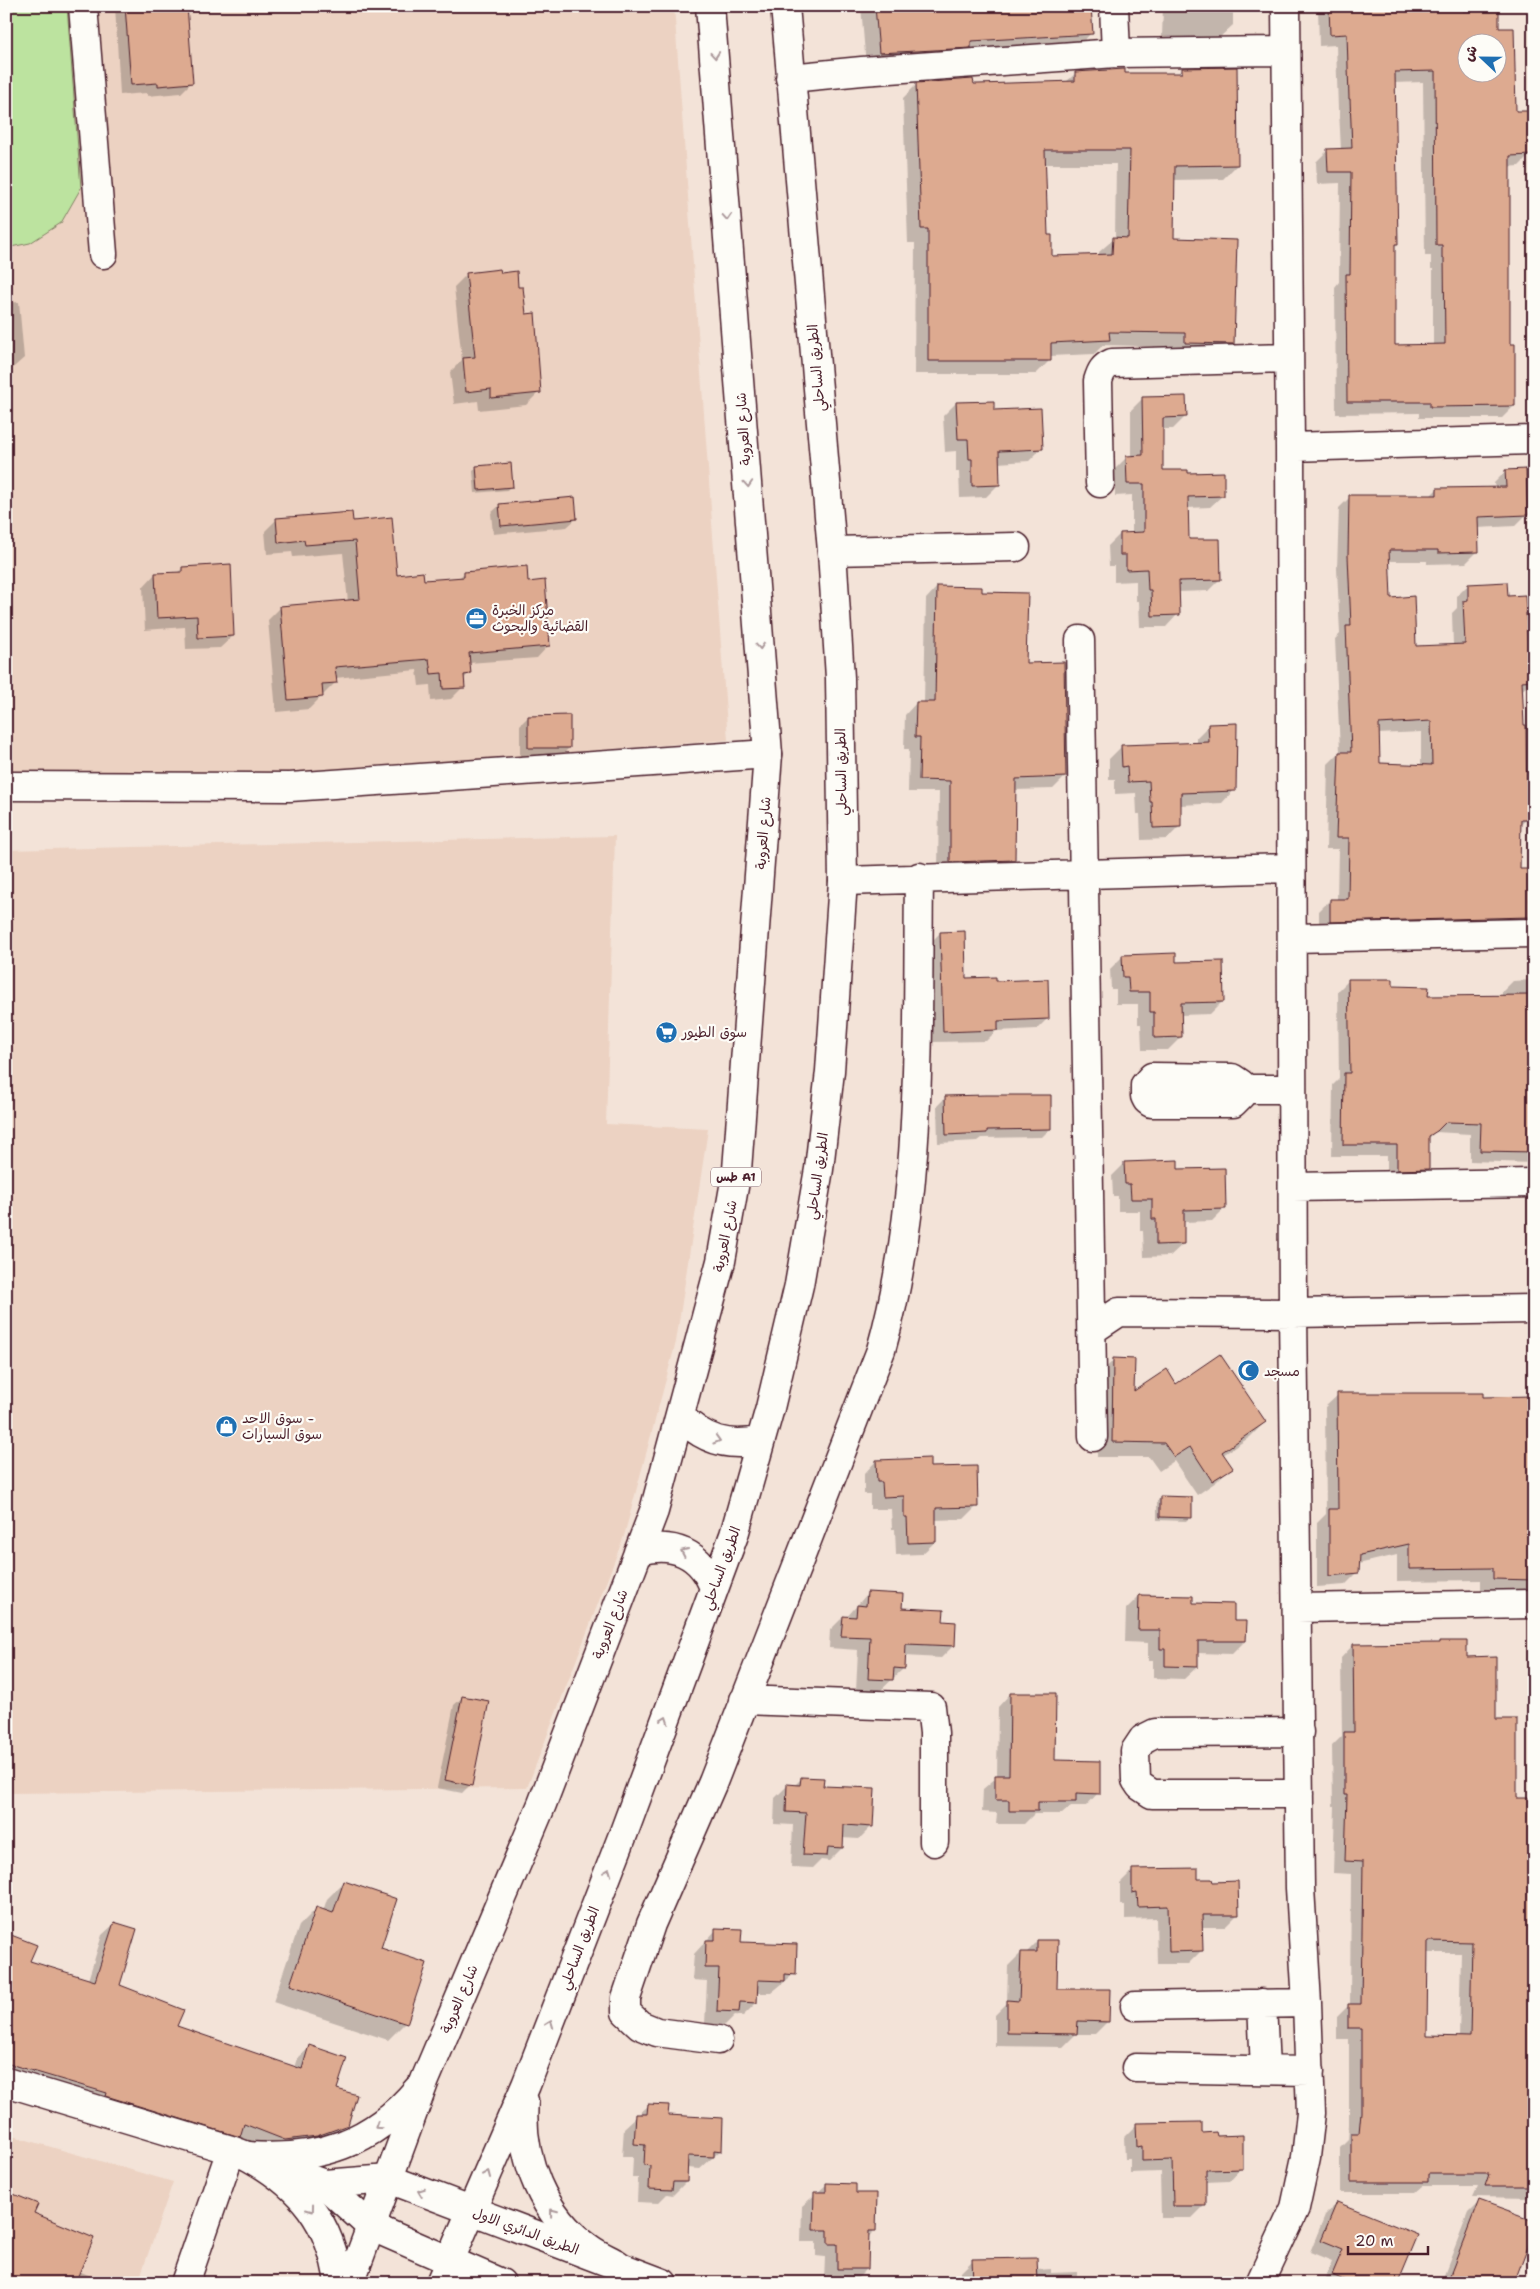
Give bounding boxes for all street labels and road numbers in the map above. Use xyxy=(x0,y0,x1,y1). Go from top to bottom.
street label: الطريق الساحلي xyxy=(803,323,833,413)
street label: شارع العروبة xyxy=(731,392,756,466)
street label: الطريق الساحلي xyxy=(831,728,855,816)
street label: شارع العروبة xyxy=(751,796,776,870)
street label: الطريق الساحلي xyxy=(802,1131,836,1221)
road number: طس A1 xyxy=(711,1168,761,1186)
street label: شارع العروبة xyxy=(709,1198,742,1274)
street label: الطريق الساحلي xyxy=(698,1524,748,1614)
street label: شارع العروبة xyxy=(588,1587,632,1662)
street label: الطريق الساحلي xyxy=(555,1904,607,1994)
street label: شارع العروبة xyxy=(436,1962,482,2037)
street label: الطريق الدائري الاول xyxy=(470,2203,582,2260)

